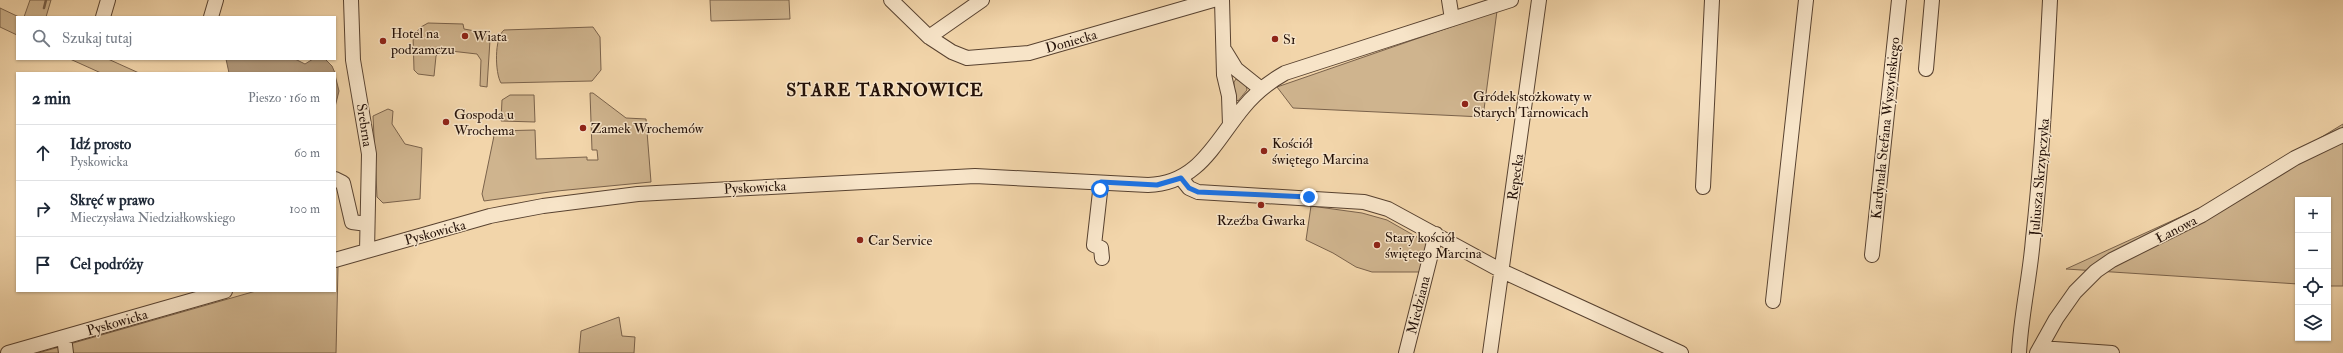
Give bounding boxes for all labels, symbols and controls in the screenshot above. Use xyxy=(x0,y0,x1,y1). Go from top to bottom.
search box xyxy=(16,16,336,60)
place label: Hotel na podzamczu xyxy=(390,25,455,59)
street label: Doniecka xyxy=(1043,26,1099,57)
icon: search xyxy=(30,27,52,49)
place label: Wiata xyxy=(472,28,507,45)
text: Szukaj tutaj xyxy=(62,29,132,48)
marker: Wiata xyxy=(460,31,470,41)
place label: S1 xyxy=(1283,31,1296,48)
marker: S1 xyxy=(1270,34,1280,44)
marker: Hotel na podzamczu xyxy=(378,36,388,46)
street label: Kardynała Stefana Wyszyńskiego xyxy=(1867,36,1905,220)
district label: STARE TARNOWICE xyxy=(786,79,984,102)
text: 2 min xyxy=(32,88,71,109)
place label: Gródek stożkowaty w Starych Tarnowicach xyxy=(1473,88,1592,122)
text: Pieszo · 160 m xyxy=(248,90,320,106)
marker: Gródek stożkowaty w Starych Tarnowicach xyxy=(1460,99,1470,109)
street label: Srebrna xyxy=(353,102,376,148)
place label: Gospoda u Wrochema xyxy=(453,106,515,139)
marker: Gospoda u Wrochema xyxy=(441,117,451,127)
street label: Juliusza Skrzypczyka xyxy=(2026,117,2054,238)
place label: Zamek Wrochemów xyxy=(591,120,704,137)
marker: Zamek Wrochemów xyxy=(578,123,588,133)
text: Idź prosto xyxy=(70,135,131,154)
place label: Kościół świętego Marcina xyxy=(1272,135,1369,168)
icon: ahead xyxy=(32,142,54,164)
text: 60 m xyxy=(294,145,320,161)
marker: Kościół świętego Marcina xyxy=(1259,146,1269,156)
street label: Repecka xyxy=(1504,153,1528,202)
text: Pyskowicka xyxy=(70,154,128,170)
street label: Pyskowicka xyxy=(723,177,787,199)
route start xyxy=(1091,180,1109,198)
route end xyxy=(1300,188,1318,206)
text: Skręć w prawo xyxy=(70,191,154,210)
map controls xyxy=(2295,197,2331,341)
button: + xyxy=(2295,197,2331,233)
icon: right xyxy=(32,198,54,220)
marker: Rzeźba Gwarka xyxy=(1256,200,1266,210)
text: 100 m xyxy=(289,201,320,217)
text: Mieczysława Niedziałkowskiego xyxy=(70,210,235,226)
place label: Rzeźba Gwarka xyxy=(1217,212,1306,229)
street label: Łanowa xyxy=(2153,212,2200,247)
street label: Pyskowicka xyxy=(403,216,468,250)
place label: Stary kościół świętego Marcina xyxy=(1385,229,1482,262)
place label: Car Service xyxy=(868,232,932,249)
button: − xyxy=(2295,233,2331,269)
marker: Car Service xyxy=(855,235,865,245)
marker: Stary kościół świętego Marcina xyxy=(1372,240,1382,250)
icon: arrive xyxy=(32,254,54,276)
text: Cel podróży xyxy=(70,255,143,274)
button: locate xyxy=(2295,269,2331,305)
street label: Miedziana xyxy=(1403,274,1434,336)
button: layers xyxy=(2295,305,2331,341)
street label: Pyskowicka xyxy=(85,306,150,340)

